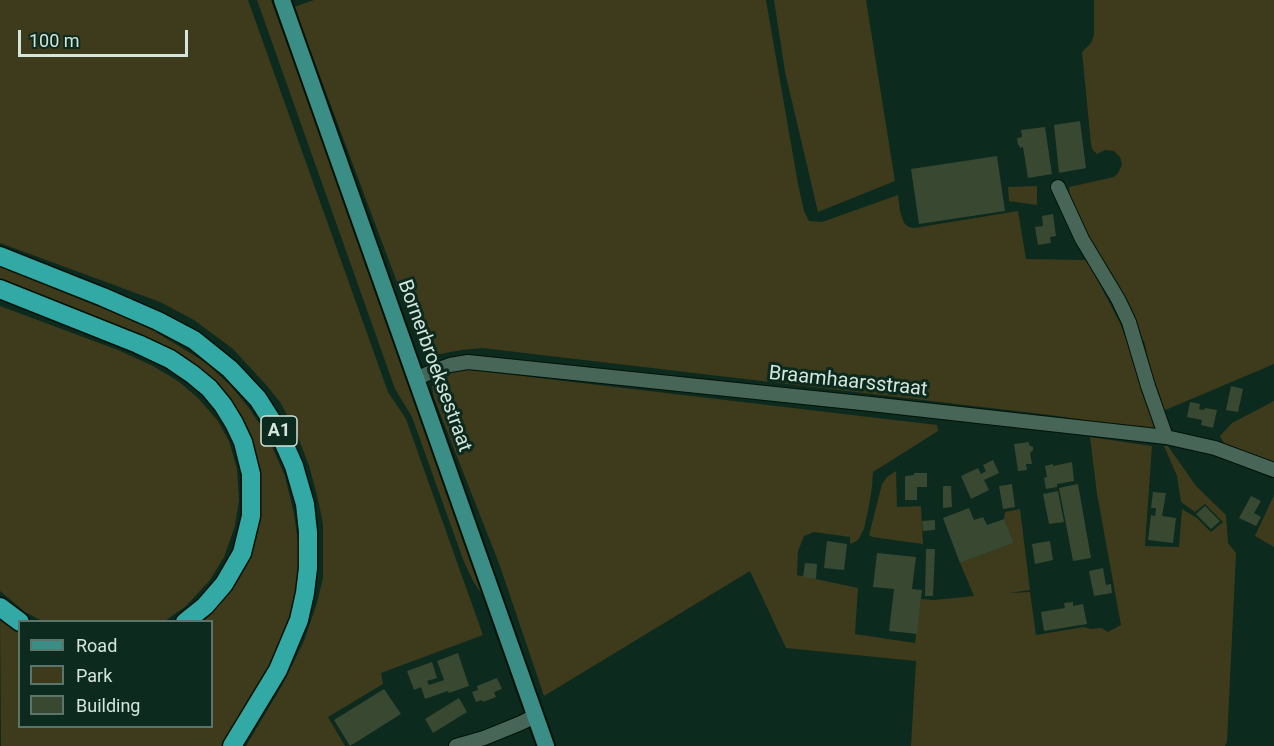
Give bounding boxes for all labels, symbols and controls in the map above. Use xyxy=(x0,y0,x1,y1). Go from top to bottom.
scale bar xyxy=(21,18,190,56)
text: 100 m xyxy=(29,30,80,51)
street label: Bornerbroeksestraat xyxy=(392,277,476,455)
street label: Braamhaarsstraat xyxy=(767,362,929,402)
road number: A1 xyxy=(261,416,297,446)
legend xyxy=(18,620,213,728)
text: Road xyxy=(76,635,117,656)
text: Park xyxy=(76,665,112,686)
text: Building xyxy=(76,695,140,716)

